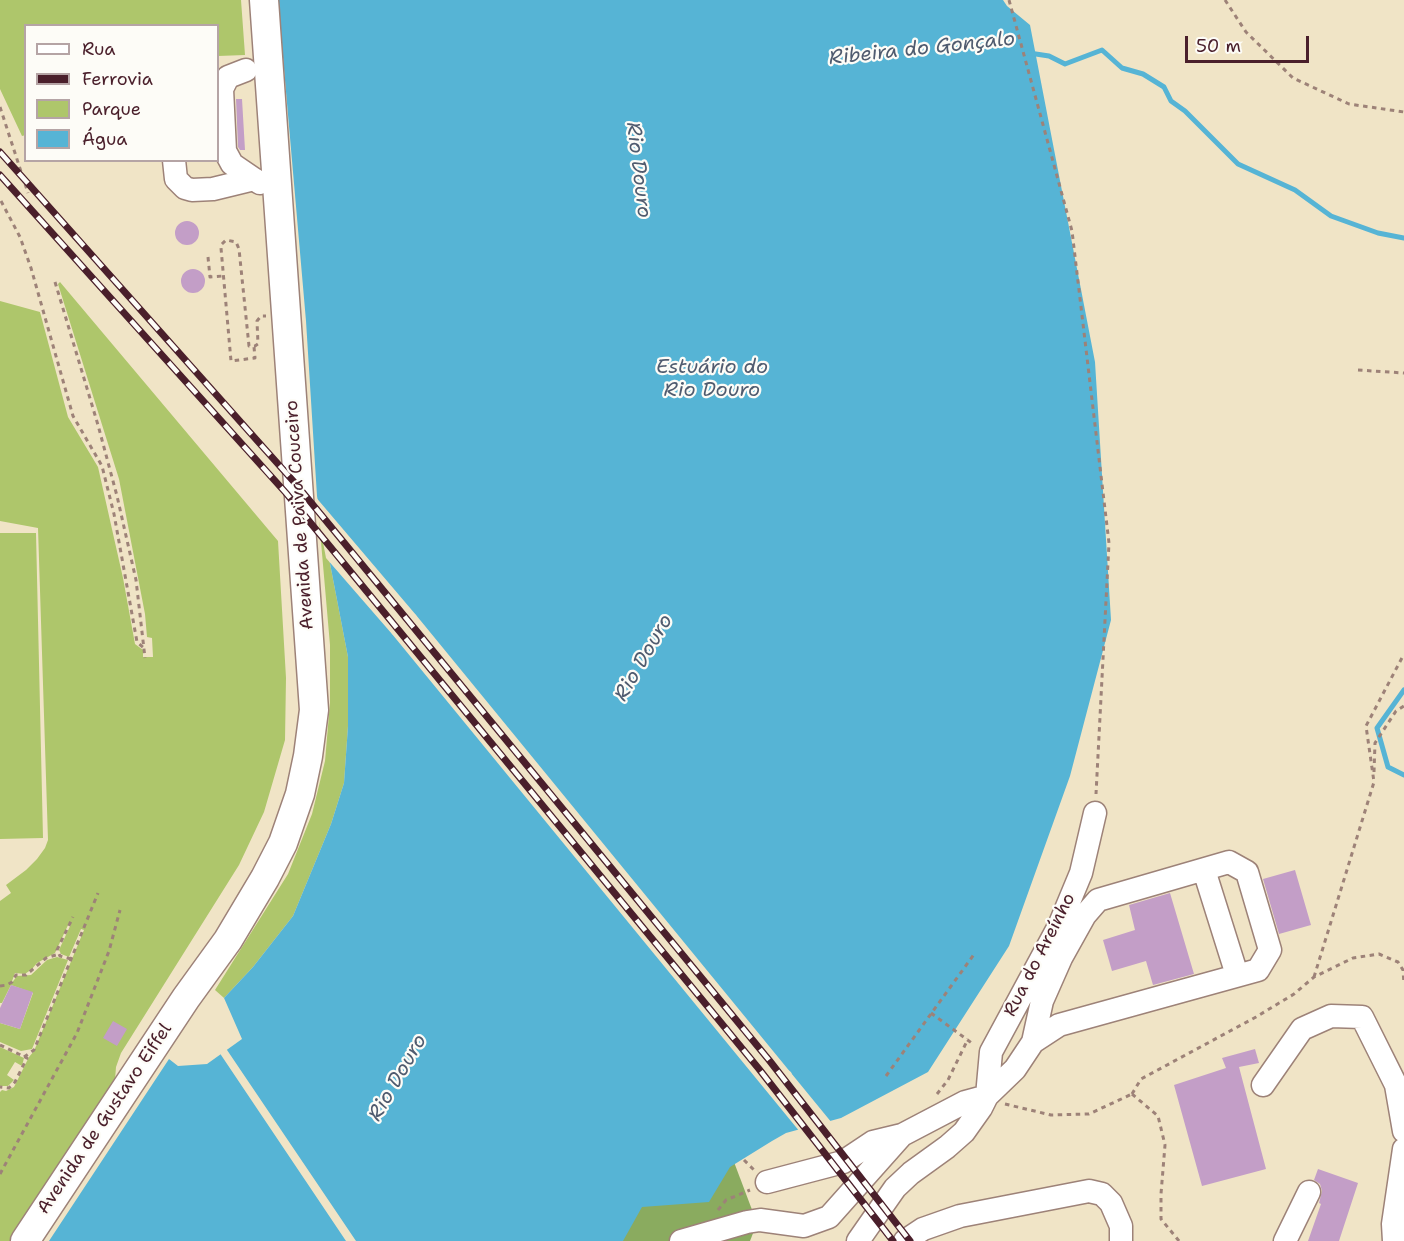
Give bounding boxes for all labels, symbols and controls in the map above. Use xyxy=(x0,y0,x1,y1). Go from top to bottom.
legend xyxy=(24,24,219,162)
scale bar xyxy=(1188,24,1312,62)
water label: Ribeira do Gonçalo xyxy=(828,27,1016,71)
text: 50 m xyxy=(1196,34,1241,58)
text: Rua xyxy=(82,37,115,61)
text: Ferrovia xyxy=(82,67,153,91)
text: Parque xyxy=(82,97,141,121)
water label: Rio Douro xyxy=(620,121,656,219)
text: Água xyxy=(82,127,127,151)
water label: Estuário do Rio Douro xyxy=(656,356,768,403)
street label: Avenida de Paiva Couceiro xyxy=(281,399,319,631)
water label: Rio Douro xyxy=(610,610,678,706)
street label: Rua do Areínho xyxy=(1000,890,1080,1020)
street label: Avenida de Gustavo Eiffel xyxy=(33,1020,177,1218)
water label: Rio Douro xyxy=(364,1030,432,1126)

